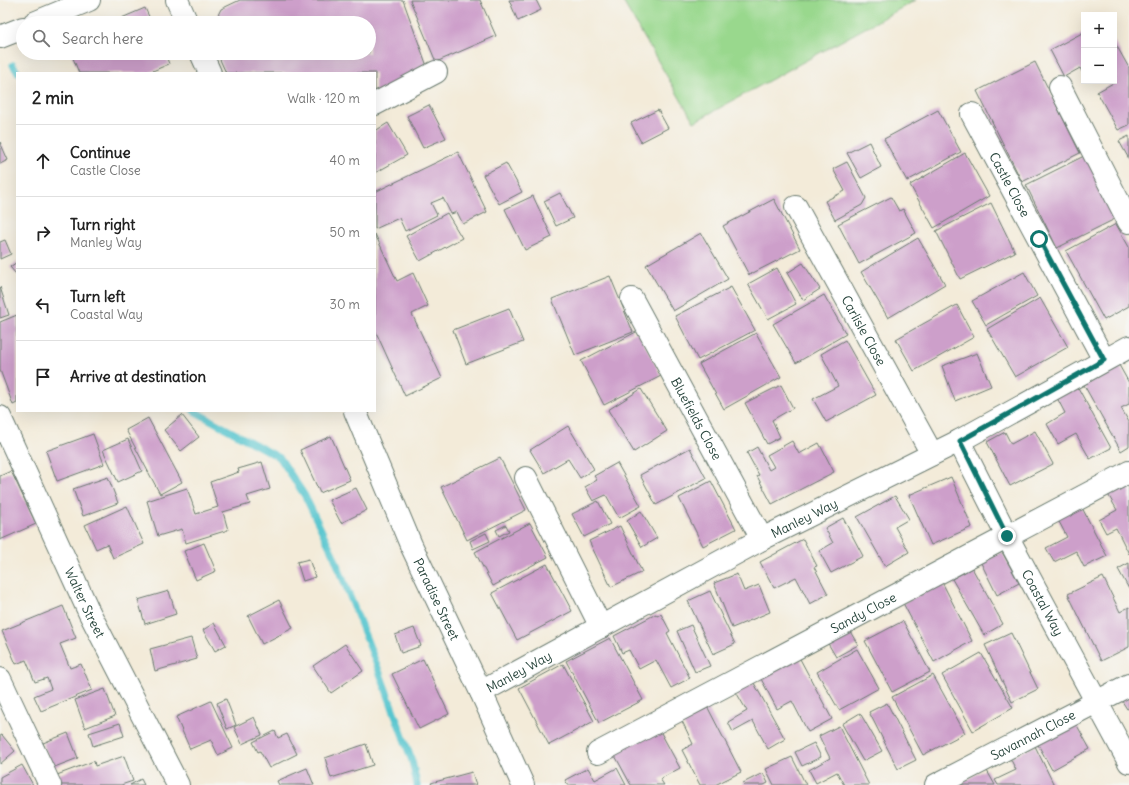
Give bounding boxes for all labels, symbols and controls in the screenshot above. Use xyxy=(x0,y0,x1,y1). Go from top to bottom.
map controls xyxy=(1081,12,1117,84)
button: + xyxy=(1081,12,1117,48)
search box xyxy=(16,16,376,60)
icon: search xyxy=(30,27,52,49)
text: Search here xyxy=(62,29,143,48)
button: − xyxy=(1081,48,1117,84)
text: 2 min xyxy=(32,87,74,109)
text: Walk · 120 m xyxy=(287,90,360,107)
text: Continue xyxy=(70,143,131,162)
street label: Castle Close xyxy=(986,149,1034,220)
icon: ahead xyxy=(32,150,54,172)
text: 40 m xyxy=(329,152,360,169)
text: Castle Close xyxy=(70,162,141,179)
text: Turn right xyxy=(70,215,135,234)
icon: right xyxy=(32,222,54,244)
text: 50 m xyxy=(329,224,360,241)
route start xyxy=(1030,230,1048,248)
text: Manley Way xyxy=(70,234,142,251)
text: Turn left xyxy=(70,287,125,306)
street label: Carlisle Close xyxy=(838,292,890,369)
icon: left xyxy=(32,294,54,316)
text: 30 m xyxy=(330,296,360,313)
text: Coastal Way xyxy=(70,306,143,323)
icon: arrive xyxy=(32,366,54,388)
text: Arrive at destination xyxy=(70,367,206,386)
street label: Bluefields Close xyxy=(668,374,726,463)
street label: Manley Way xyxy=(768,494,840,542)
route end xyxy=(998,527,1016,545)
street label: Paradise Street xyxy=(410,555,464,643)
street label: Walter Street xyxy=(61,564,110,641)
street label: Coastal Way xyxy=(1018,566,1068,639)
street label: Sandy Close xyxy=(827,588,899,637)
street label: Manley Way xyxy=(483,647,554,696)
street label: Savannah Close xyxy=(987,706,1078,764)

